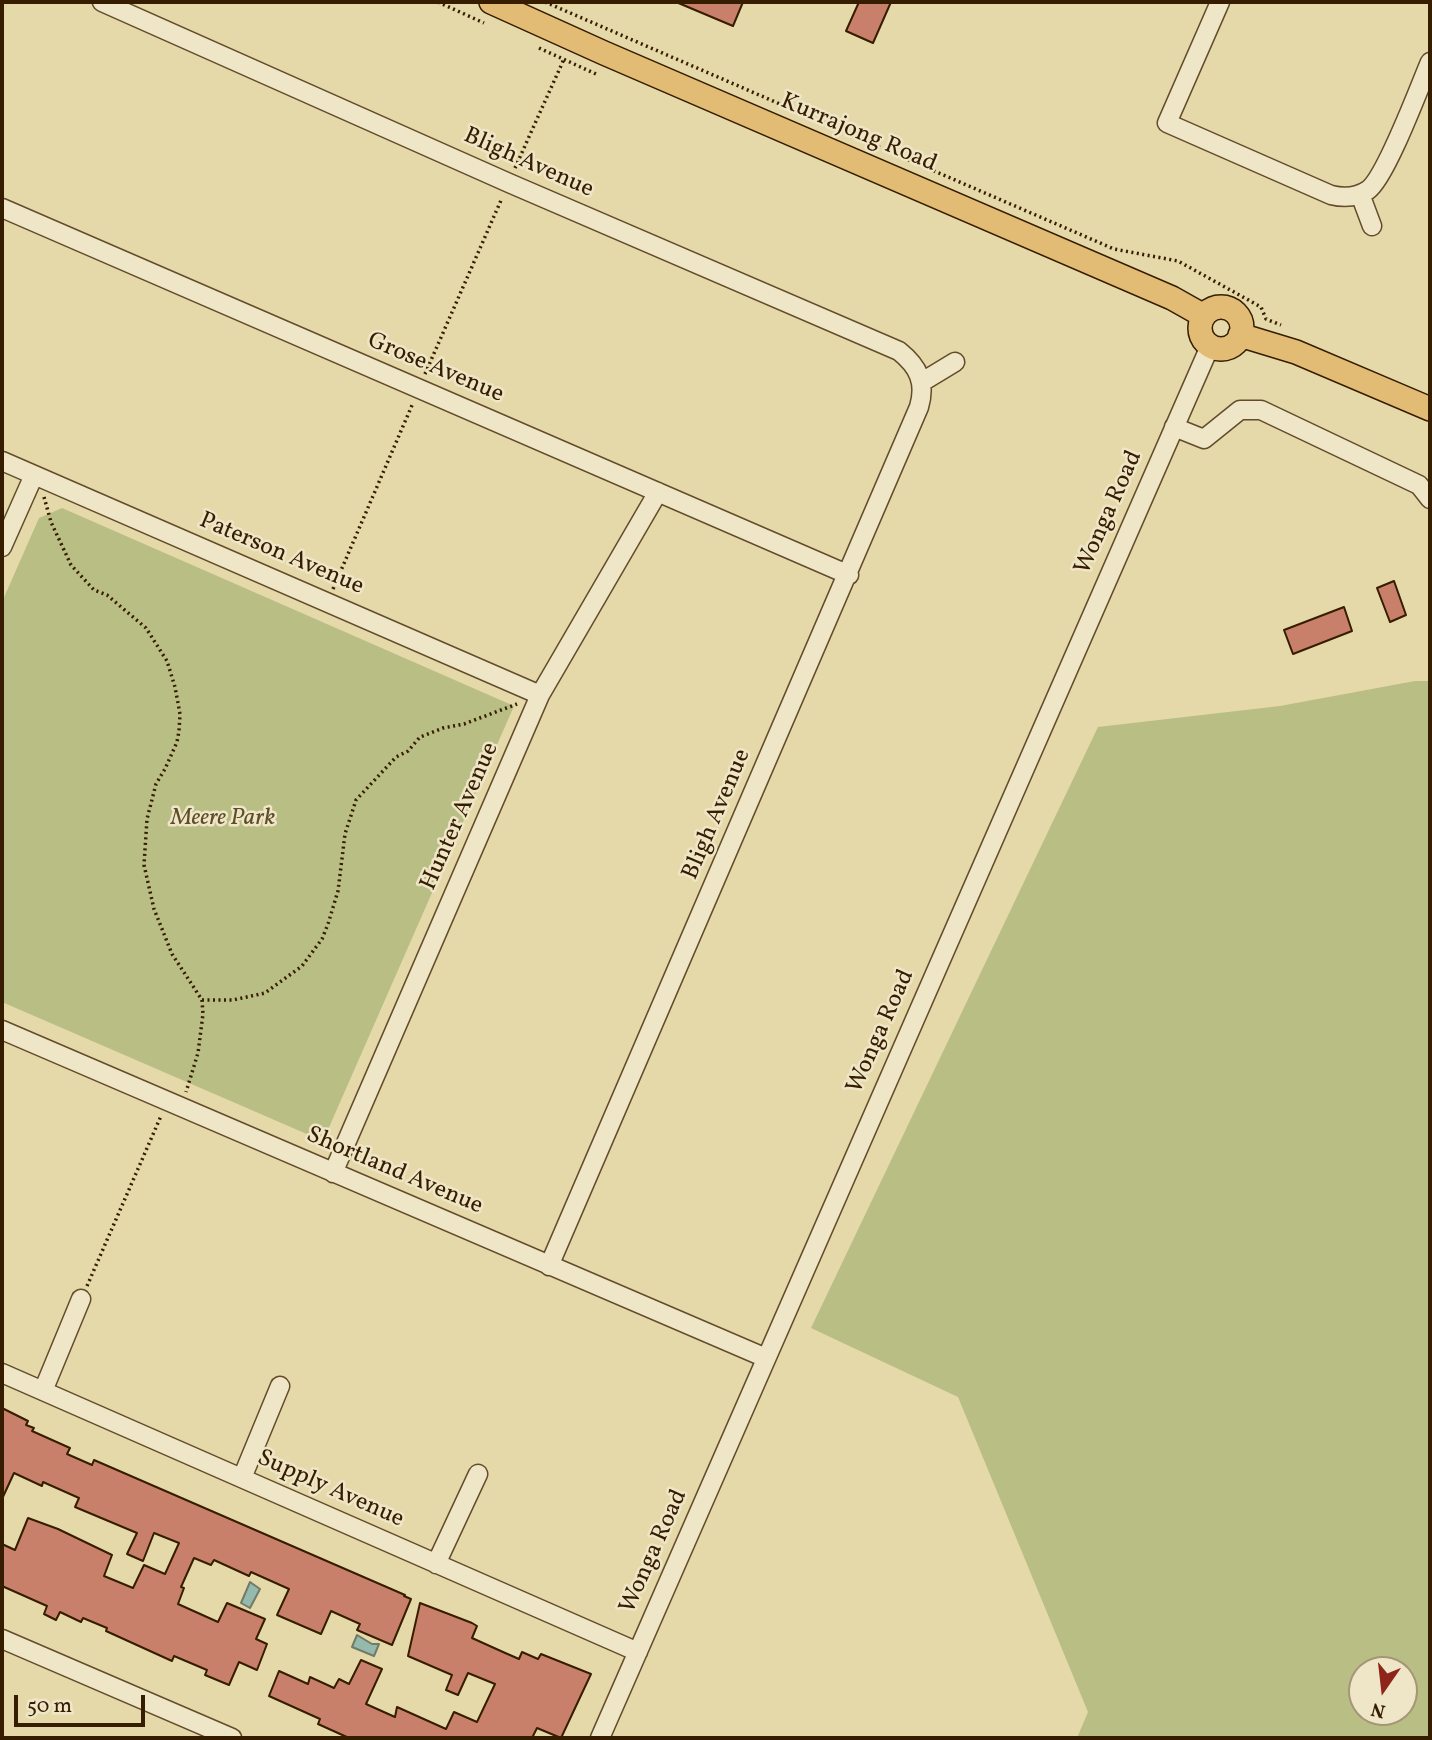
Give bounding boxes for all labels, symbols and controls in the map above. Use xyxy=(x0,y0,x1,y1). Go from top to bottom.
street label: Kurrajong Road xyxy=(776,88,940,180)
street label: Bligh Avenue xyxy=(459,123,597,205)
street label: Grose Avenue xyxy=(362,327,508,411)
street label: Wonga Road xyxy=(1070,447,1150,579)
street label: Paterson Avenue xyxy=(194,507,368,603)
street label: Hunter Avenue xyxy=(416,739,506,895)
street label: Bligh Avenue xyxy=(678,745,758,885)
park label: Meere Park xyxy=(171,806,275,834)
street label: Wonga Road xyxy=(842,966,922,1098)
street label: Shortland Avenue xyxy=(301,1122,487,1222)
street label: Supply Avenue xyxy=(252,1445,408,1535)
street label: Wonga Road xyxy=(615,1486,695,1618)
north arrow xyxy=(1348,1656,1418,1726)
scale bar xyxy=(18,1680,149,1724)
text: 50 m xyxy=(27,1692,72,1721)
text: N xyxy=(1369,1695,1388,1724)

